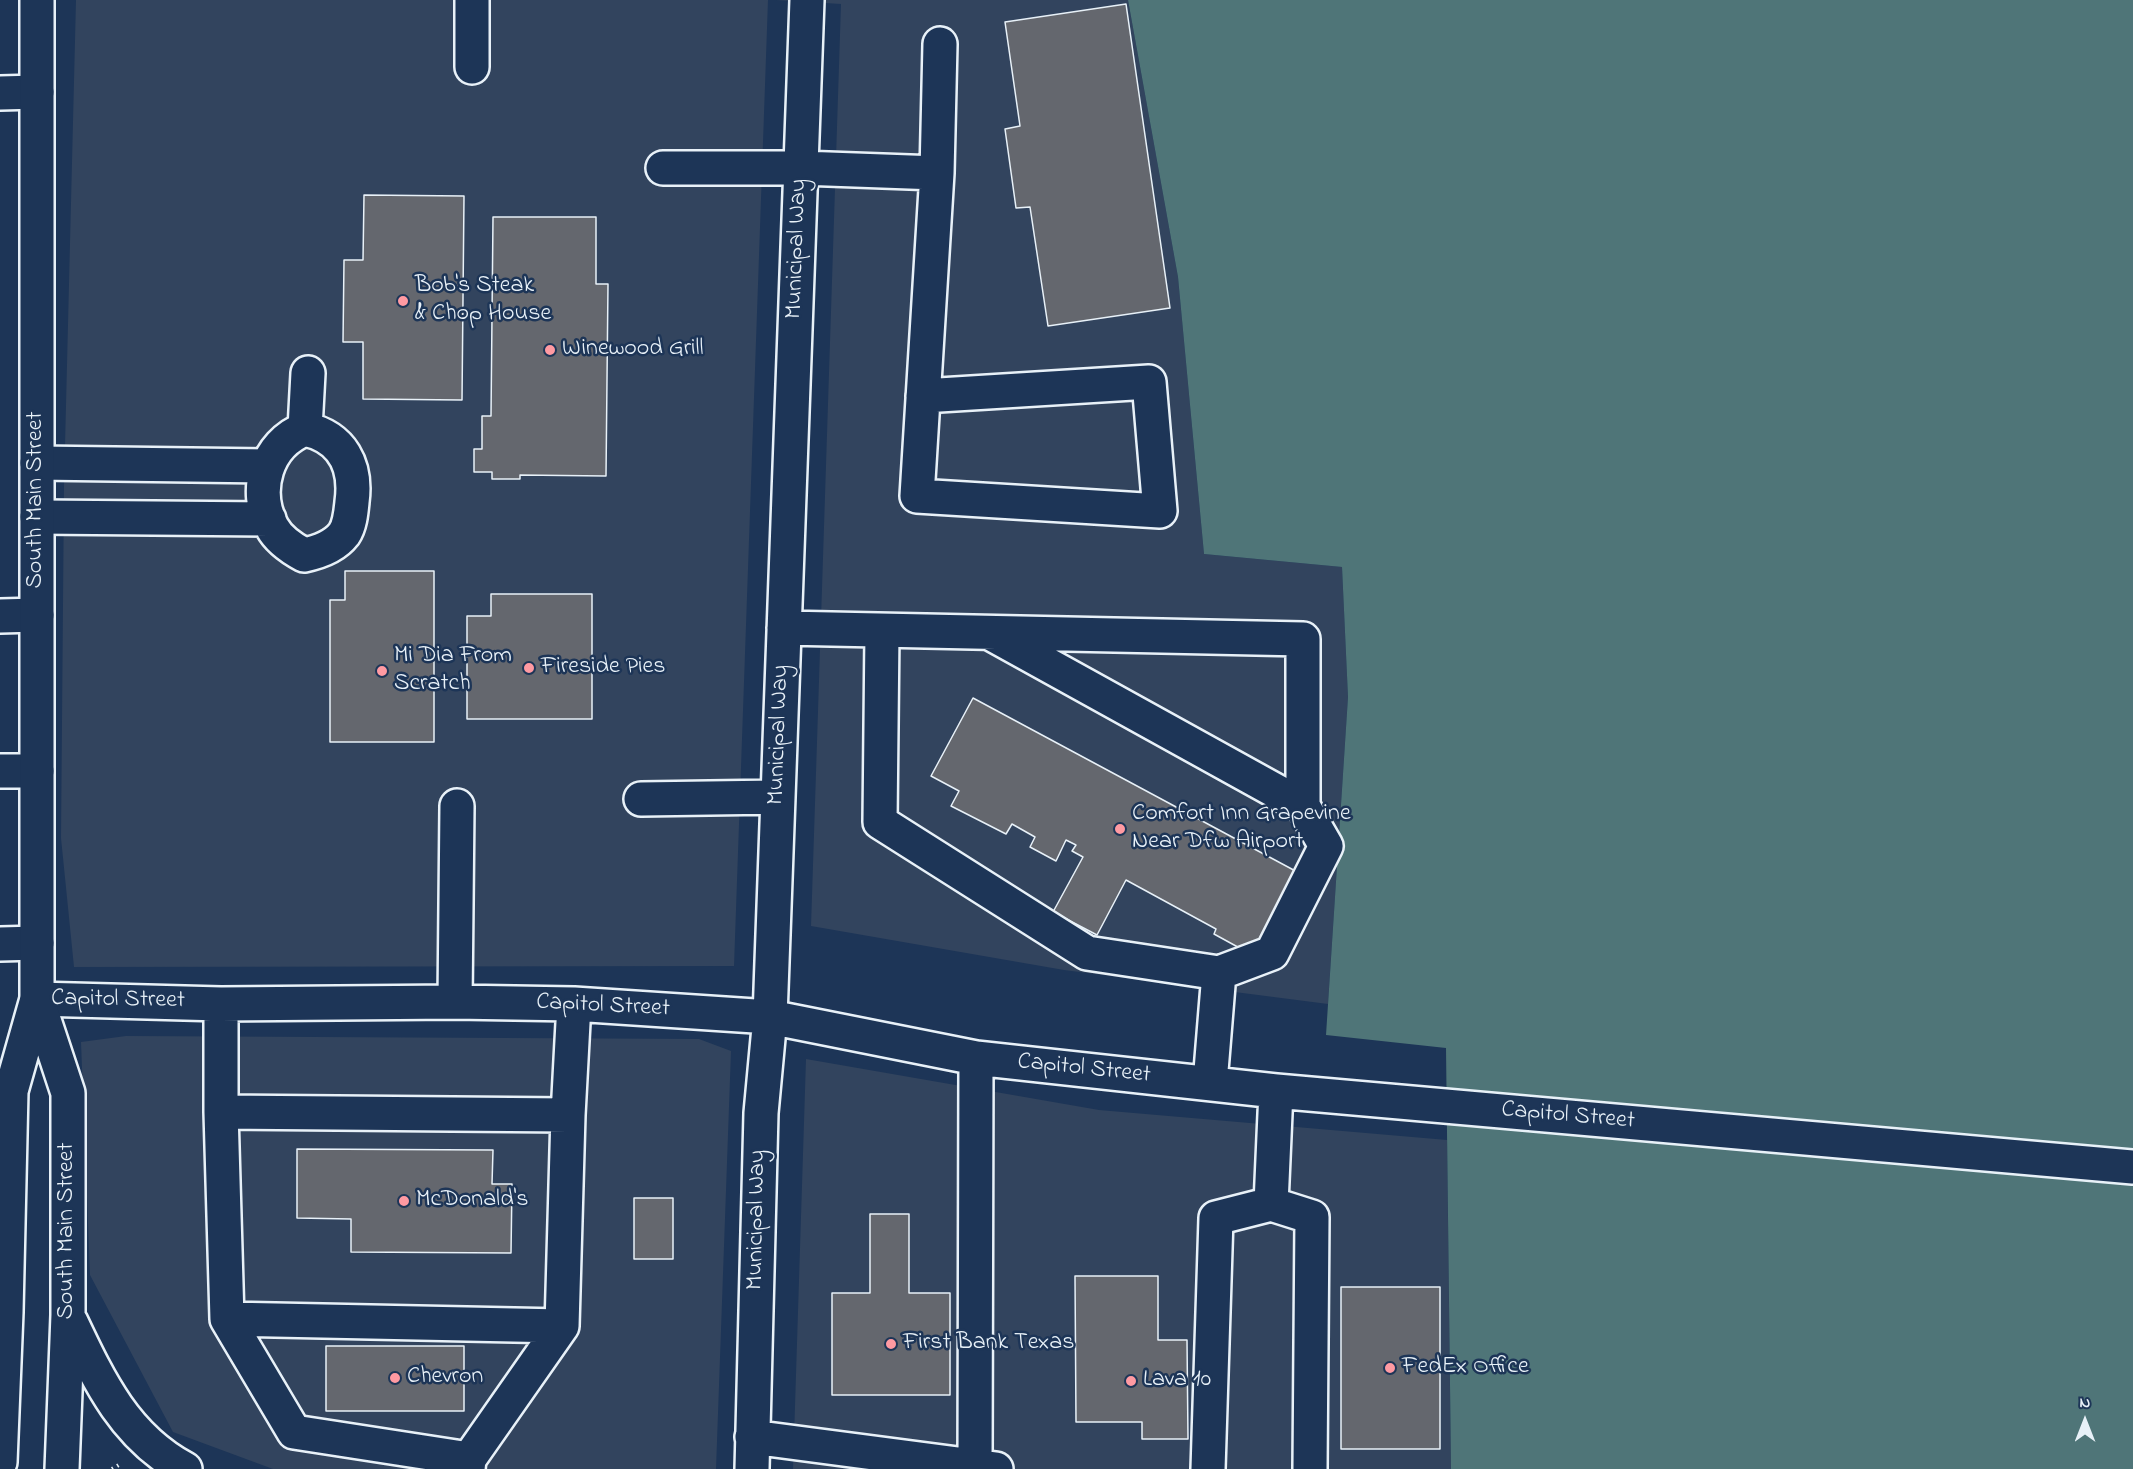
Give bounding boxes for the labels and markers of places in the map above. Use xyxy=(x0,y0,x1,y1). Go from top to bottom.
place label: Bob's Steak & Chop House xyxy=(415,273,551,329)
marker: Bob's Steak & Chop House xyxy=(396,294,410,308)
place label: Winewood Grill xyxy=(562,336,704,364)
marker: Winewood Grill xyxy=(543,343,557,357)
place label: Mi Dia From Scratch xyxy=(394,643,512,699)
place label: Fireside Pies xyxy=(541,654,666,682)
marker: Fireside Pies xyxy=(522,661,536,675)
marker: Mi Dia From Scratch xyxy=(375,664,389,678)
place label: Comfort Inn Grapevine Near Dfw Airport xyxy=(1132,801,1351,857)
marker: Comfort Inn Grapevine Near Dfw Airport xyxy=(1113,822,1127,836)
place label: McDonald's xyxy=(416,1187,528,1215)
marker: McDonald's xyxy=(397,1194,411,1208)
place label: First Bank Texas xyxy=(903,1330,1074,1358)
marker: First Bank Texas xyxy=(884,1337,898,1351)
place label: FedEx Office xyxy=(1402,1354,1529,1382)
marker: FedEx Office xyxy=(1383,1361,1397,1375)
place label: Chevron xyxy=(407,1364,483,1392)
place label: Lava 10 xyxy=(1143,1367,1211,1395)
marker: Chevron xyxy=(388,1371,402,1385)
marker: Lava 10 xyxy=(1124,1374,1138,1388)

